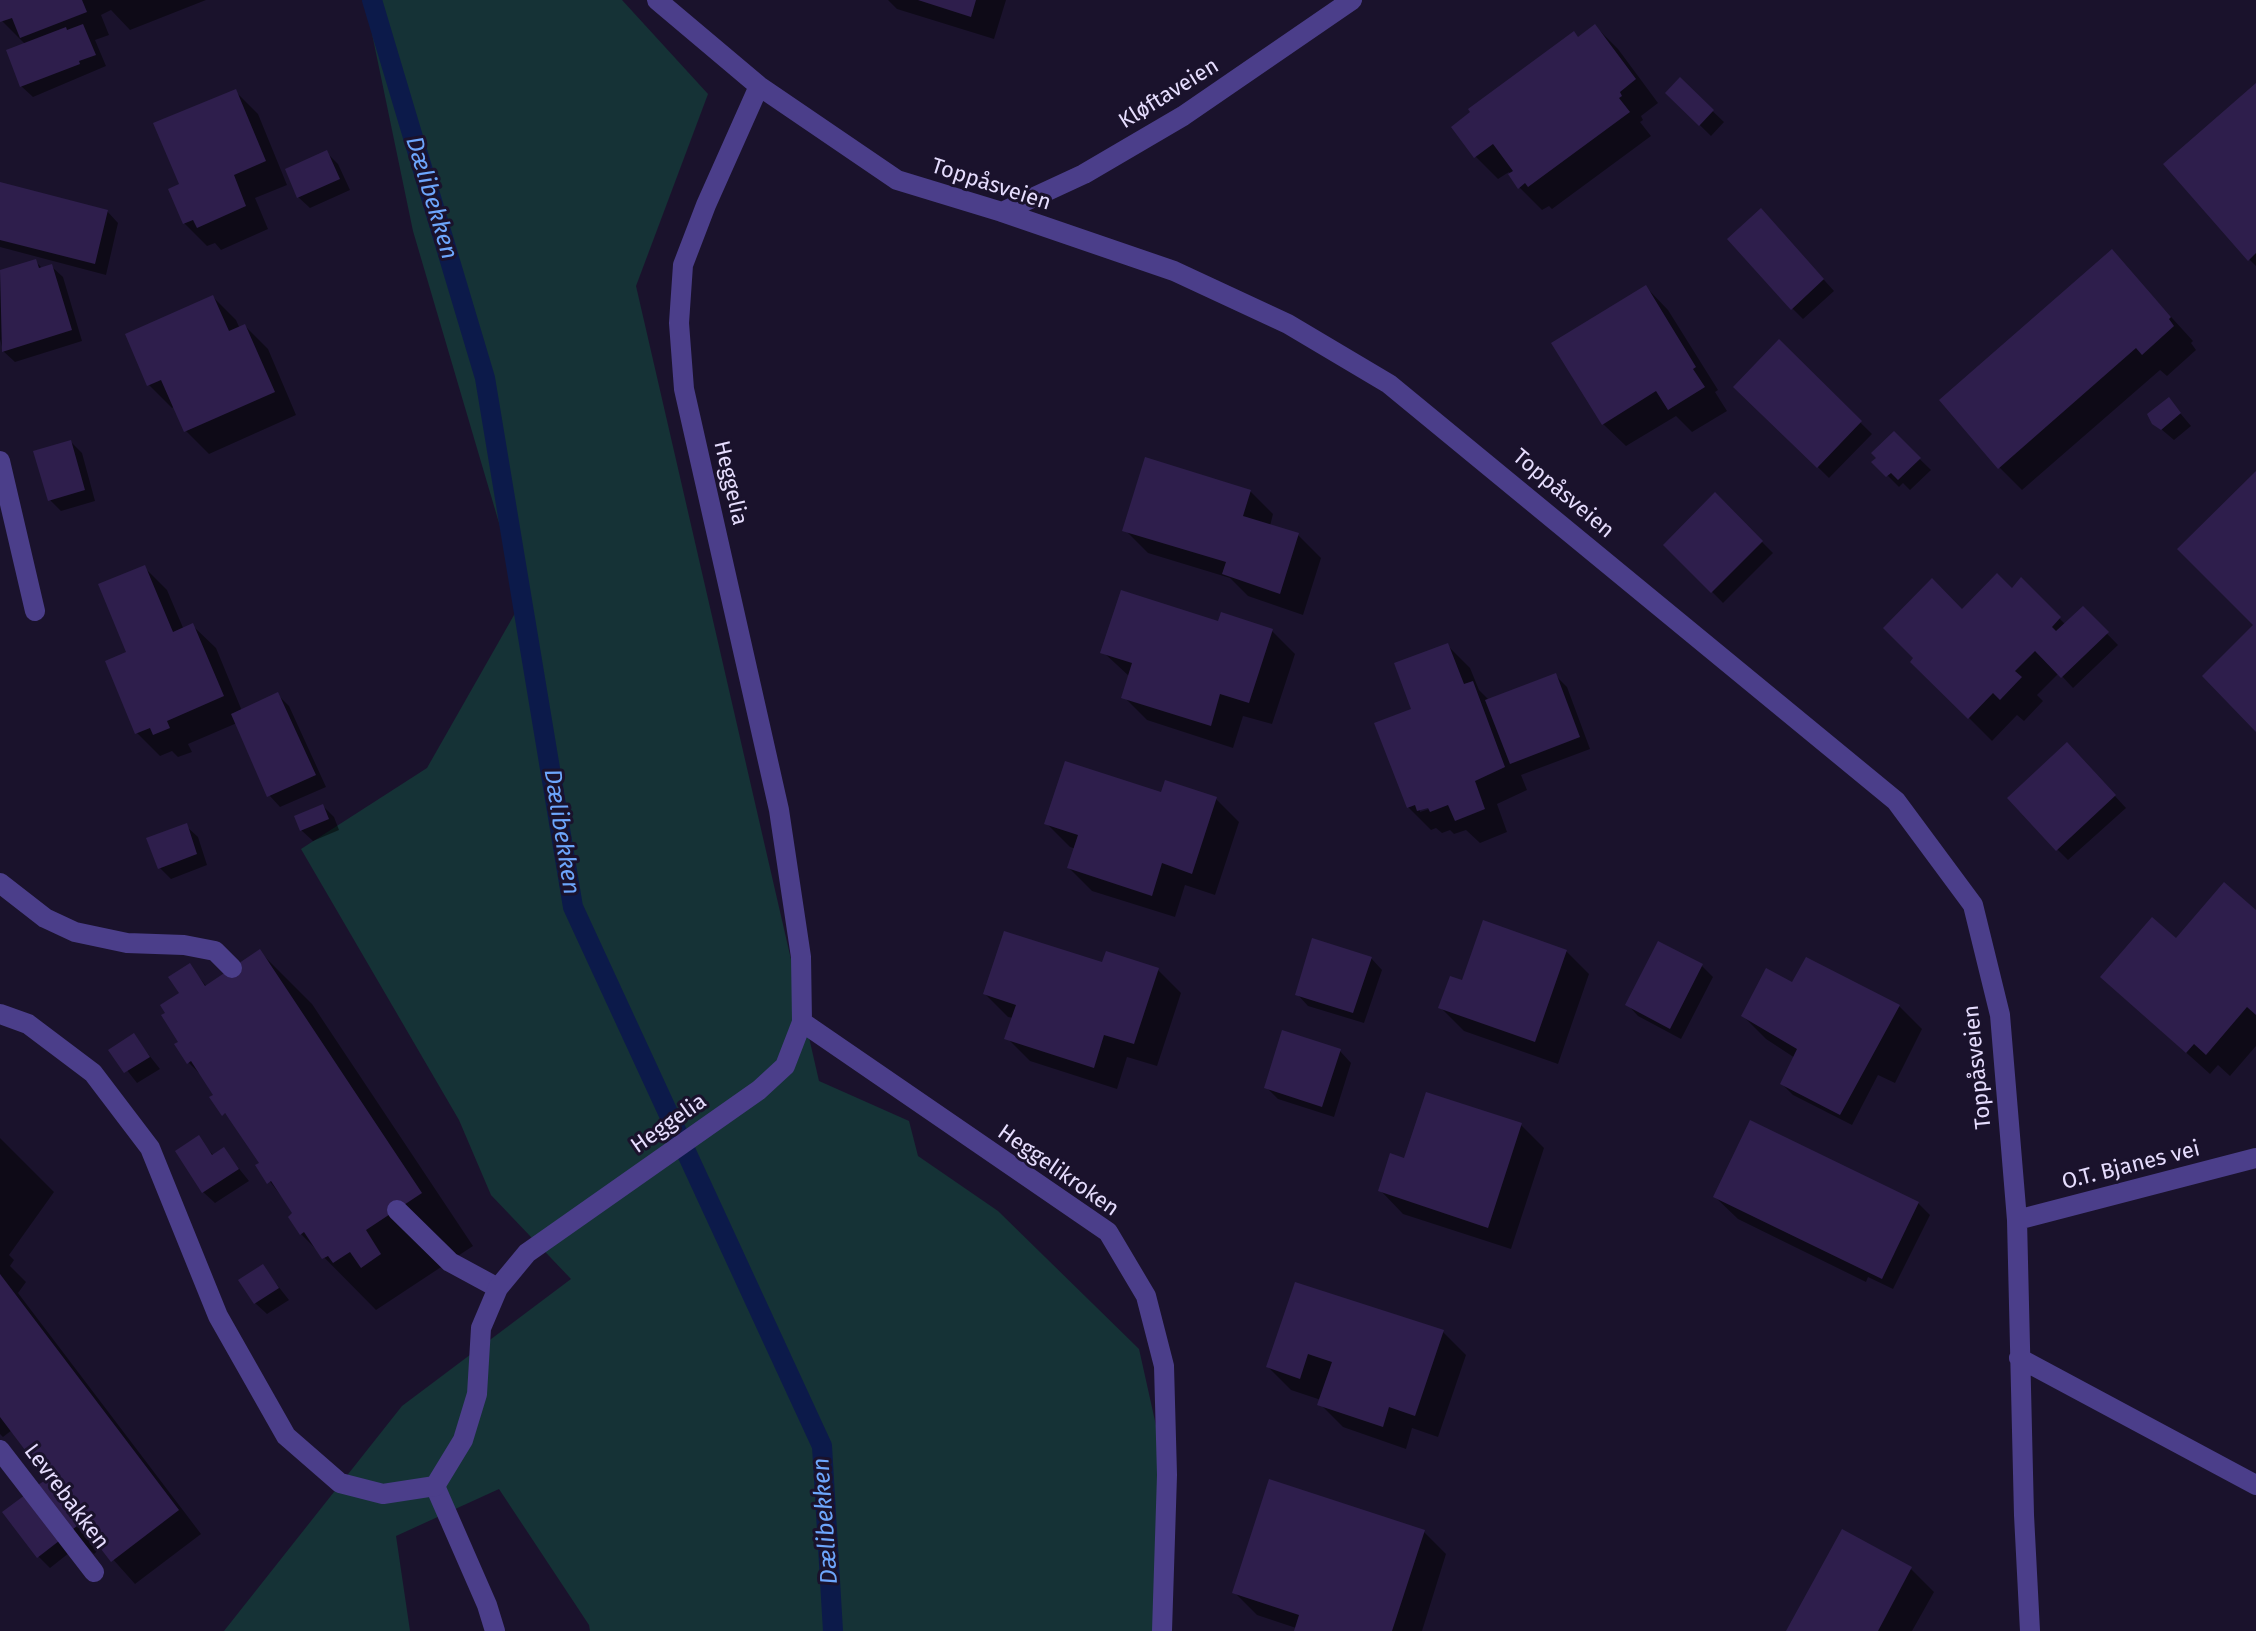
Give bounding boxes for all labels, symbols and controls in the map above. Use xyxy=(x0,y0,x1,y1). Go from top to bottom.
street label: Kløftaveien xyxy=(1114,53,1224,135)
water label: Dælibekken xyxy=(399,133,463,263)
street label: Toppåsveien xyxy=(928,153,1054,217)
street label: Heggelia xyxy=(707,438,753,528)
street label: Toppåsveien xyxy=(1507,444,1619,544)
water label: Dælibekken xyxy=(537,767,585,897)
street label: Toppåsveien xyxy=(1958,1004,1998,1130)
street label: Heggelia xyxy=(626,1088,712,1160)
street label: Heggelikroken xyxy=(992,1119,1124,1223)
street label: O.T. Bjanes vei xyxy=(2059,1136,2203,1196)
street label: Levrebakken xyxy=(18,1439,114,1555)
water label: Dælibekken xyxy=(807,1457,845,1585)

